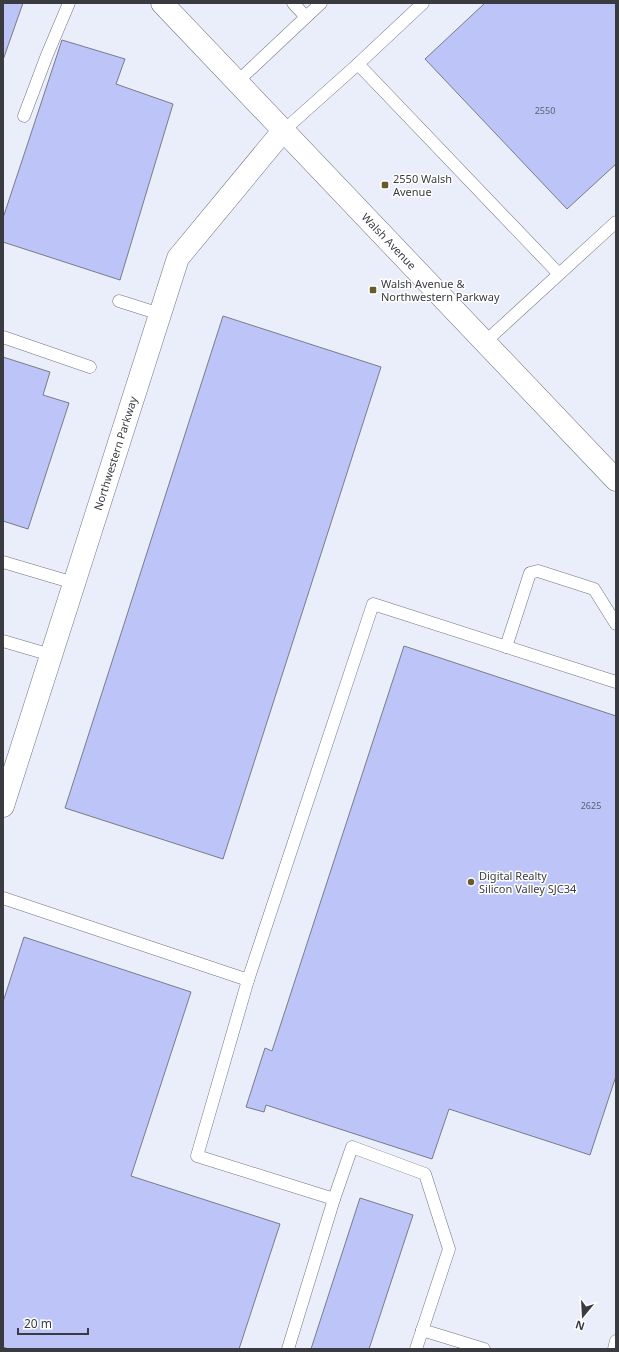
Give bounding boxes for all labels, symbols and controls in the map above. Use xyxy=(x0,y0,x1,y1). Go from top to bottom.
house number: 2550 xyxy=(535,104,555,117)
place label: 2550 Walsh Avenue xyxy=(393,171,452,199)
marker: 2550 Walsh Avenue xyxy=(380,180,390,190)
street label: Walsh Avenue xyxy=(359,209,420,272)
place label: Walsh Avenue & Northwestern Parkway xyxy=(381,276,500,304)
marker: Walsh Avenue & Northwestern Parkway xyxy=(368,285,378,295)
street label: Northwestern Parkway xyxy=(90,394,140,512)
house number: 2625 xyxy=(581,799,601,812)
place label: Digital Realty Silicon Valley SJC34 xyxy=(479,868,577,896)
marker: Digital Realty Silicon Valley SJC34 xyxy=(466,877,476,887)
north arrow xyxy=(563,1296,603,1336)
scale bar xyxy=(18,1310,88,1336)
text: 20 m xyxy=(24,1315,52,1332)
text: N xyxy=(573,1317,586,1335)

